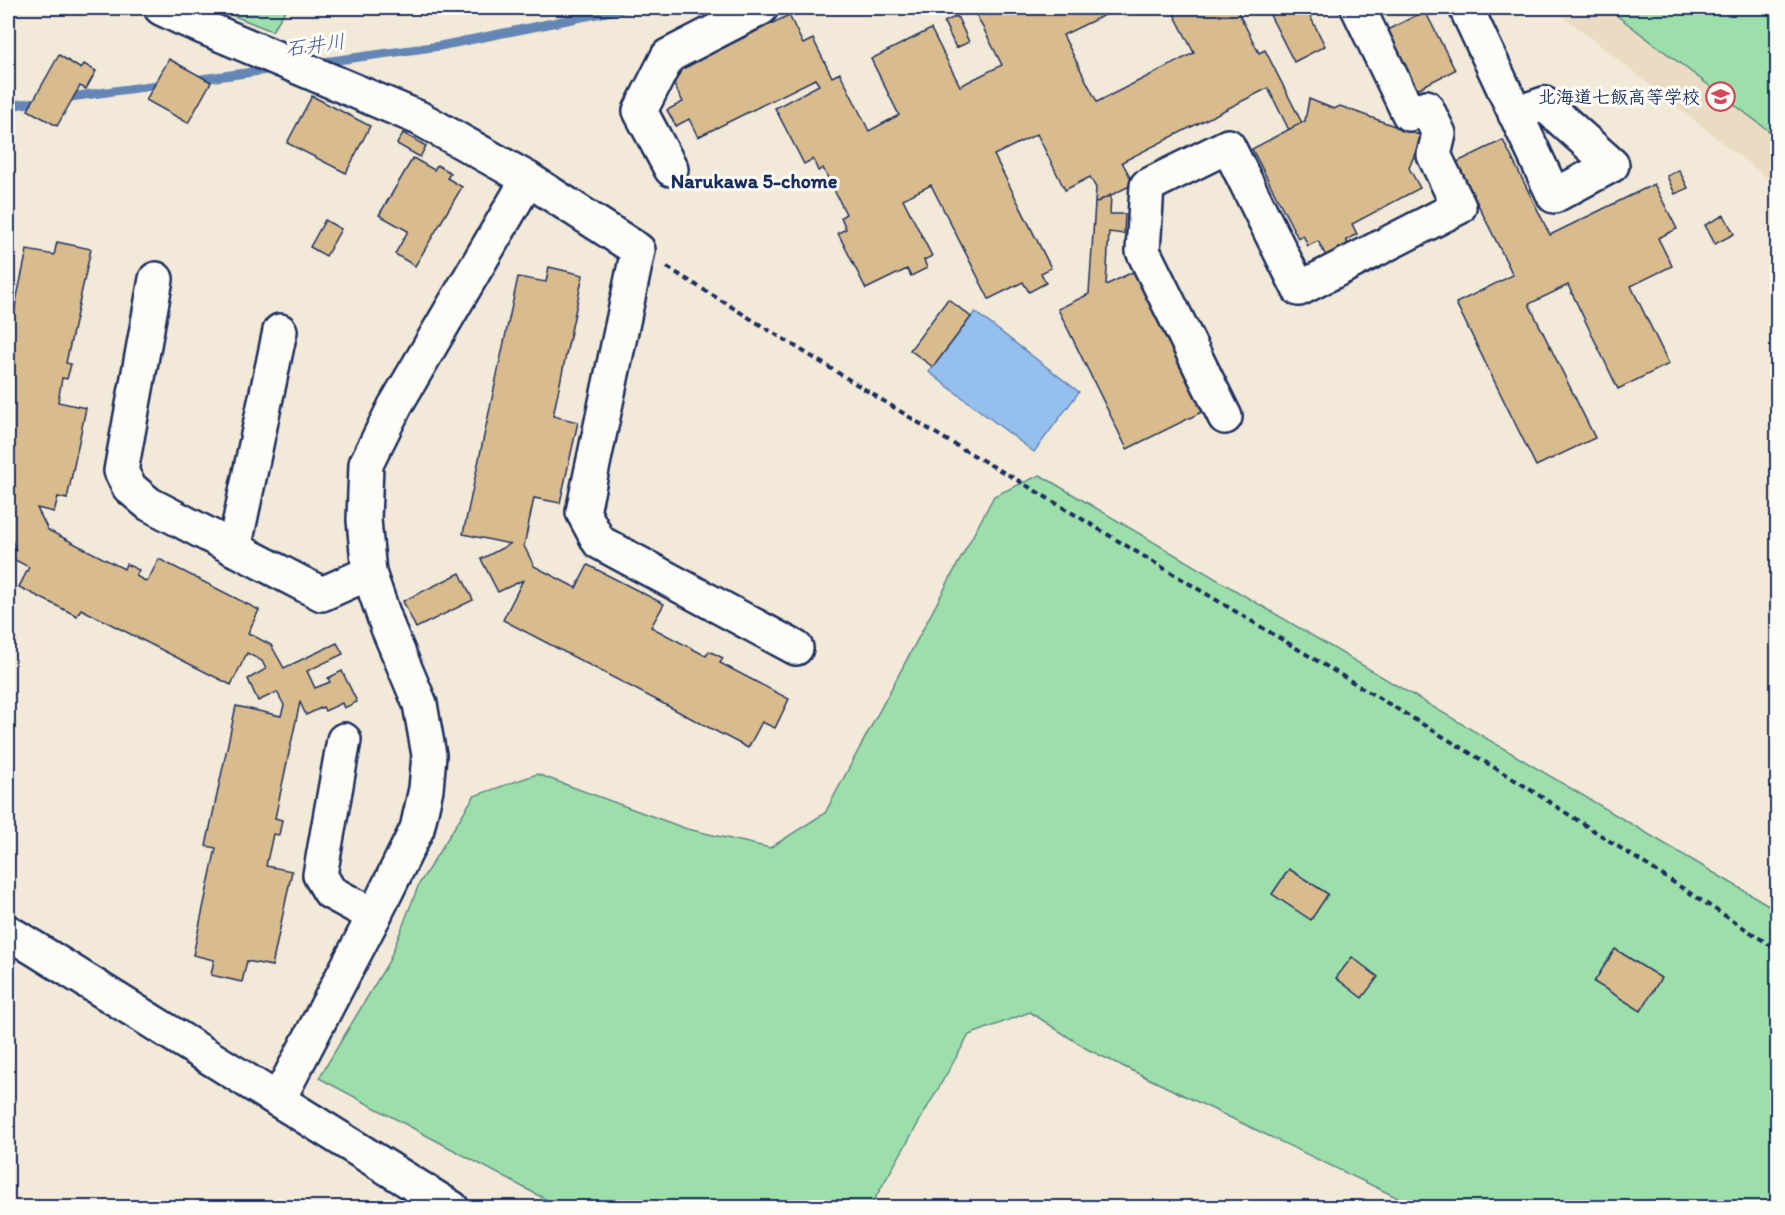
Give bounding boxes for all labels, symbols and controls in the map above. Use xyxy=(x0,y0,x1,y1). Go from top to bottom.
water label: 石井川 xyxy=(284,29,346,61)
school or university icon: 北海道七飯高等学校 xyxy=(1705,81,1737,113)
place label: 北海道七飯高等学校 xyxy=(1538,86,1700,108)
district label: Narukawa 5-chome xyxy=(671,169,838,193)

